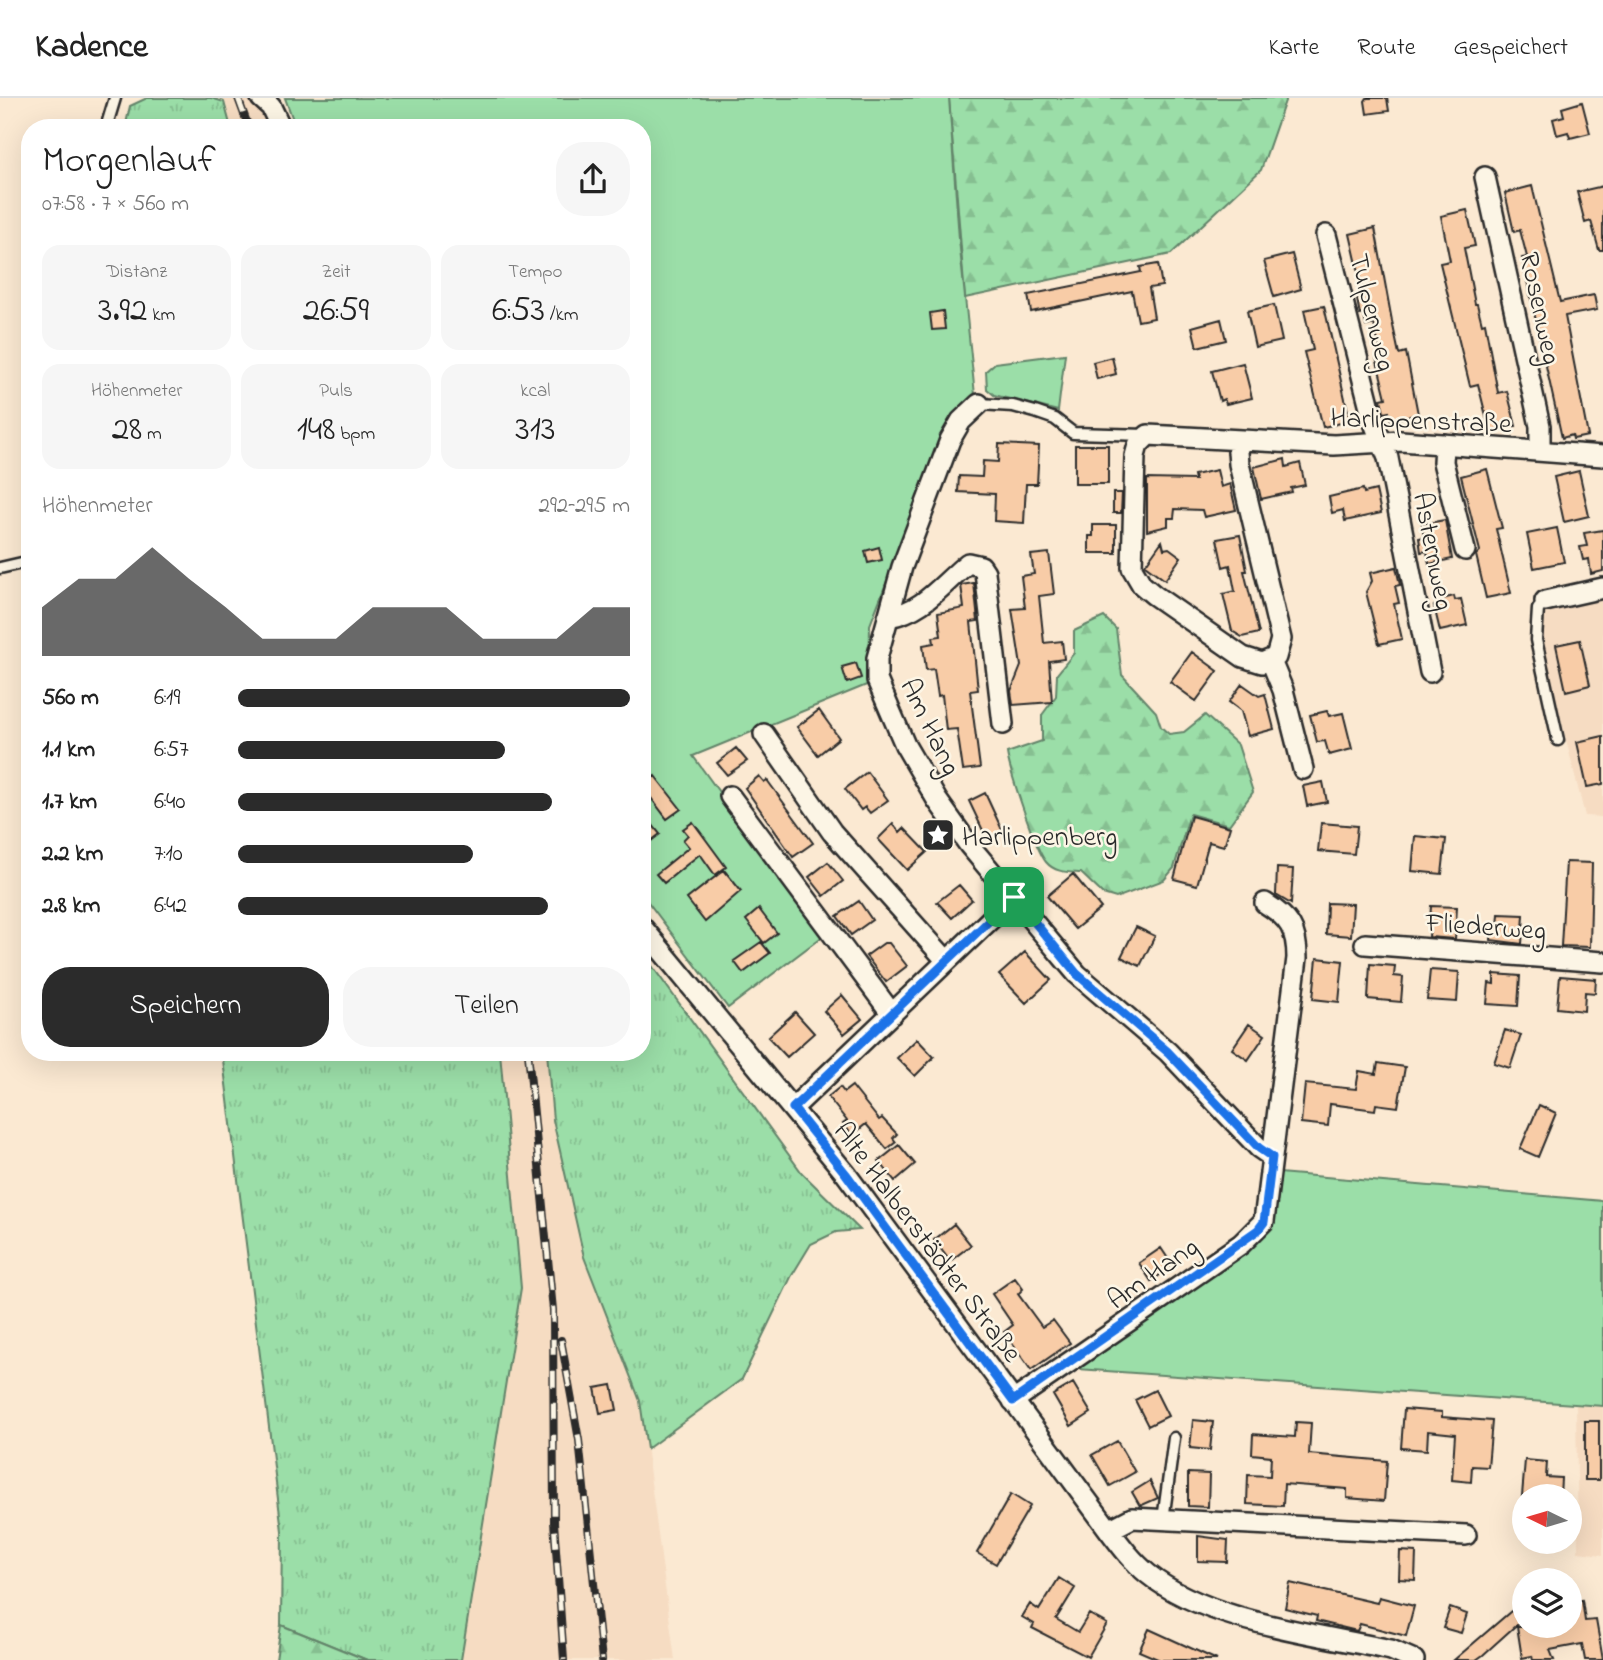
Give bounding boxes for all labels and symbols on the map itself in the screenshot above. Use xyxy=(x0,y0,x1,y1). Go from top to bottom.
street label: Rosenweg xyxy=(1507,249,1570,369)
street label: Tulpenweg xyxy=(1336,250,1405,376)
street label: Harlippenstraße xyxy=(1330,399,1513,446)
street label: Asternweg xyxy=(1400,489,1463,614)
street label: Am Hang xyxy=(888,672,970,783)
place icon: Harlippenberg xyxy=(919,816,957,854)
place label: Harlippenberg xyxy=(962,818,1117,859)
pin xyxy=(984,867,1044,927)
street label: Fliederweg xyxy=(1423,904,1547,953)
street label: Alte Halberstädter Straße xyxy=(822,1114,1031,1373)
street label: Am Hang xyxy=(1100,1228,1208,1321)
north arrow xyxy=(1512,1484,1582,1554)

